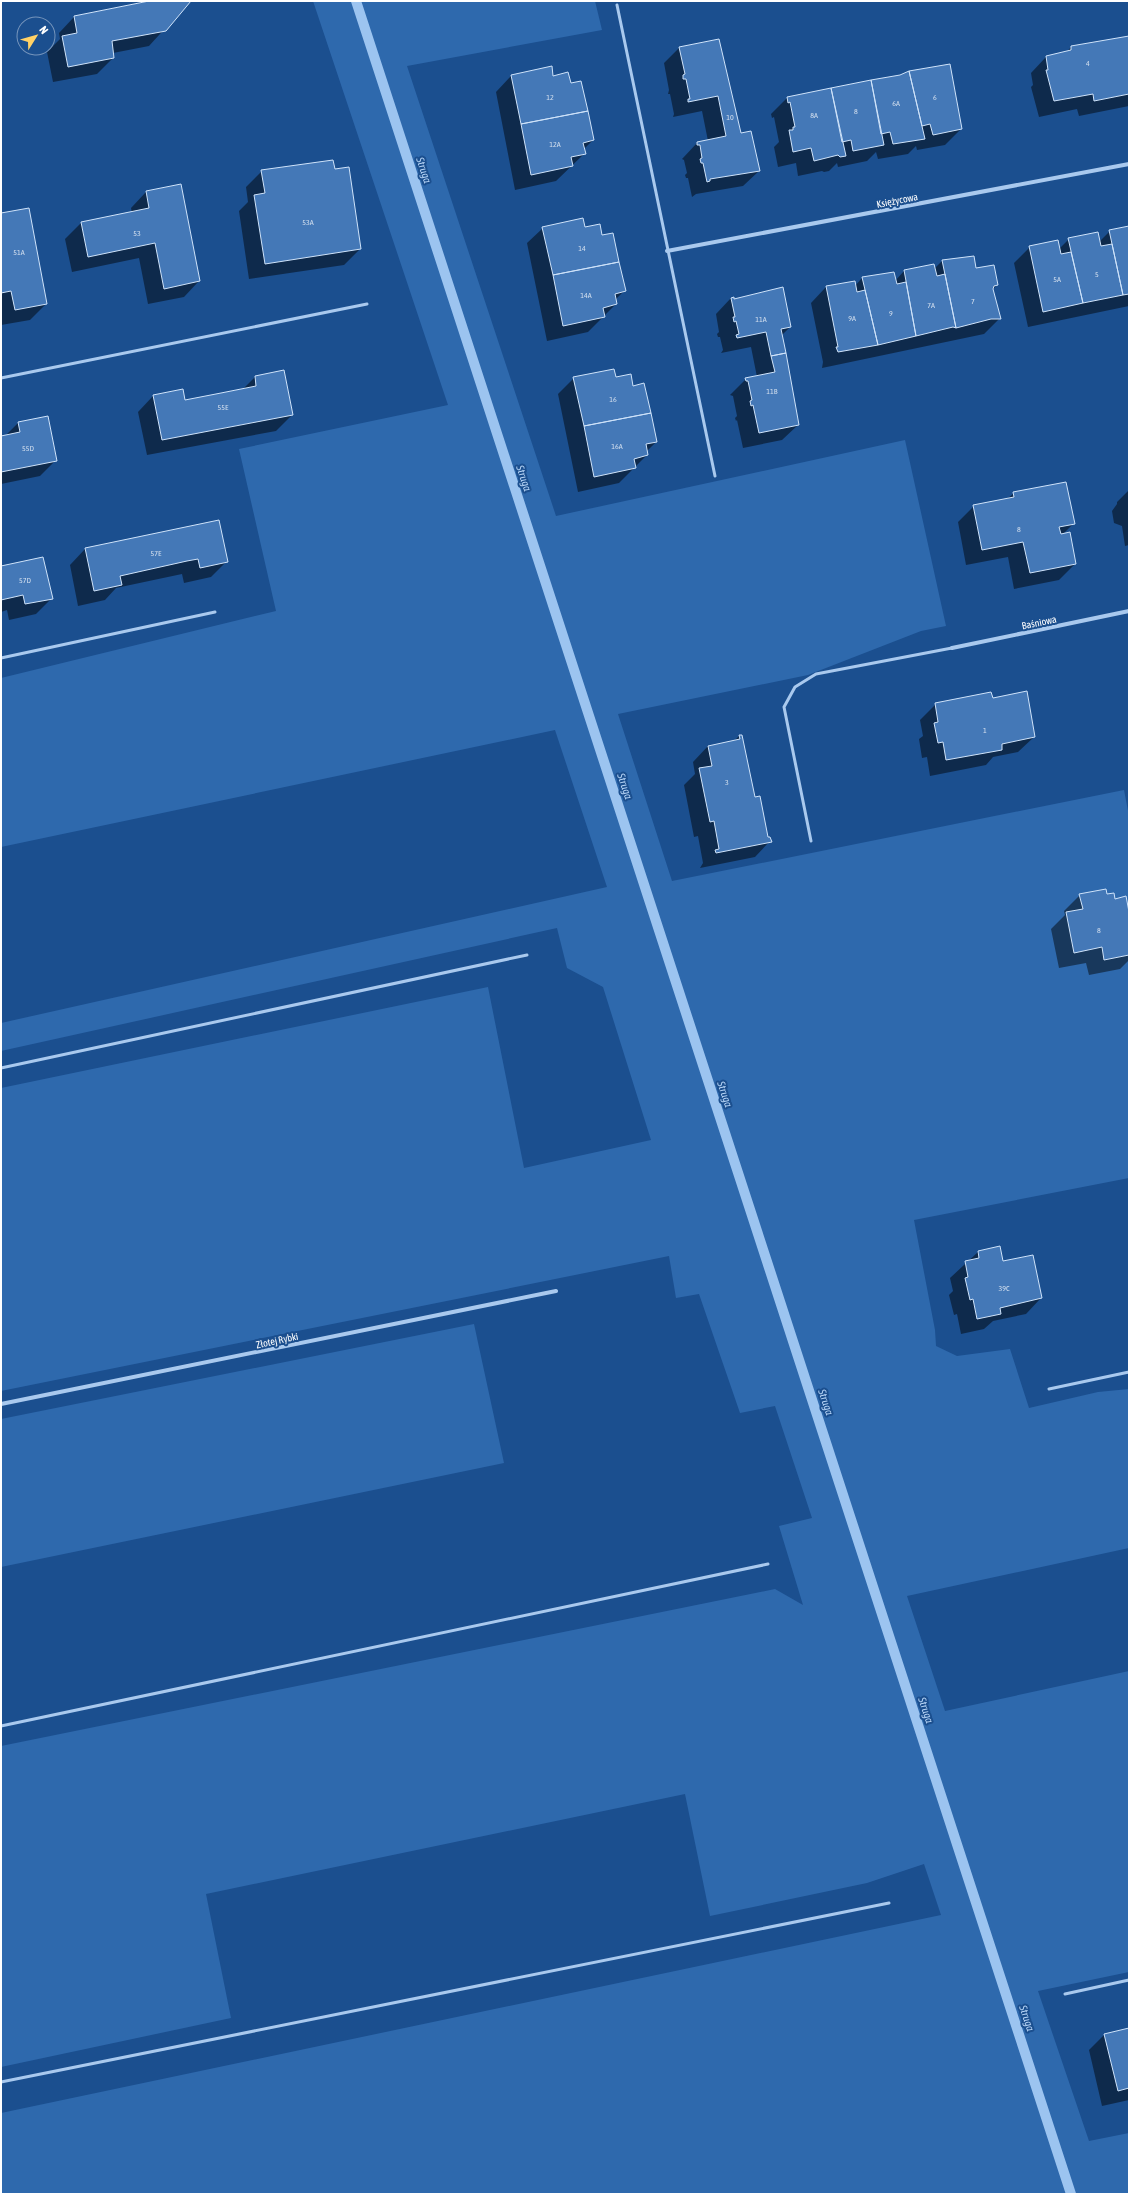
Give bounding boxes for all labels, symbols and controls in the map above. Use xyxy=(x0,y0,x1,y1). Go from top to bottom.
north arrow xyxy=(16,16,56,56)
text: N xyxy=(37,24,51,36)
house number: 4 xyxy=(1086,59,1090,68)
house number: 12 xyxy=(546,93,554,102)
house number: 6 xyxy=(933,93,937,102)
house number: 6A xyxy=(892,99,900,108)
house number: 8 xyxy=(854,107,858,116)
house number: 8A xyxy=(810,111,818,120)
house number: 10 xyxy=(726,113,734,122)
house number: 12A xyxy=(549,140,561,149)
water label: Struga xyxy=(414,155,434,184)
street label: Księżycowa xyxy=(876,191,919,210)
house number: 53A xyxy=(302,218,314,227)
house number: 53 xyxy=(133,229,141,238)
house number: 14 xyxy=(578,244,586,253)
house number: 51A xyxy=(13,248,25,257)
house number: 5 xyxy=(1095,270,1099,279)
house number: 5A xyxy=(1053,275,1061,284)
house number: 14A xyxy=(580,291,592,300)
house number: 7 xyxy=(971,297,975,306)
house number: 7A xyxy=(927,301,935,310)
house number: 9 xyxy=(889,309,893,318)
house number: 9A xyxy=(848,314,856,323)
house number: 11A xyxy=(755,315,767,324)
house number: 11B xyxy=(766,387,778,396)
house number: 16 xyxy=(609,395,617,404)
house number: 55E xyxy=(218,403,229,412)
house number: 16A xyxy=(611,442,623,451)
house number: 55D xyxy=(22,444,35,453)
water label: Struga xyxy=(514,463,534,492)
house number: 8 xyxy=(1017,525,1021,534)
house number: 57E xyxy=(151,549,162,558)
house number: 57D xyxy=(19,576,32,585)
street label: Baśniowa xyxy=(1021,613,1058,632)
house number: 1 xyxy=(983,726,987,735)
water label: Struga xyxy=(615,771,635,800)
house number: 3 xyxy=(725,778,729,787)
house number: 8 xyxy=(1097,926,1101,935)
water label: Struga xyxy=(715,1079,735,1108)
house number: 39C xyxy=(998,1284,1010,1293)
street label: Złotej Rybki xyxy=(255,1331,299,1350)
water label: Struga xyxy=(816,1387,836,1416)
water label: Struga xyxy=(916,1695,936,1724)
water label: Struga xyxy=(1017,2003,1037,2032)

